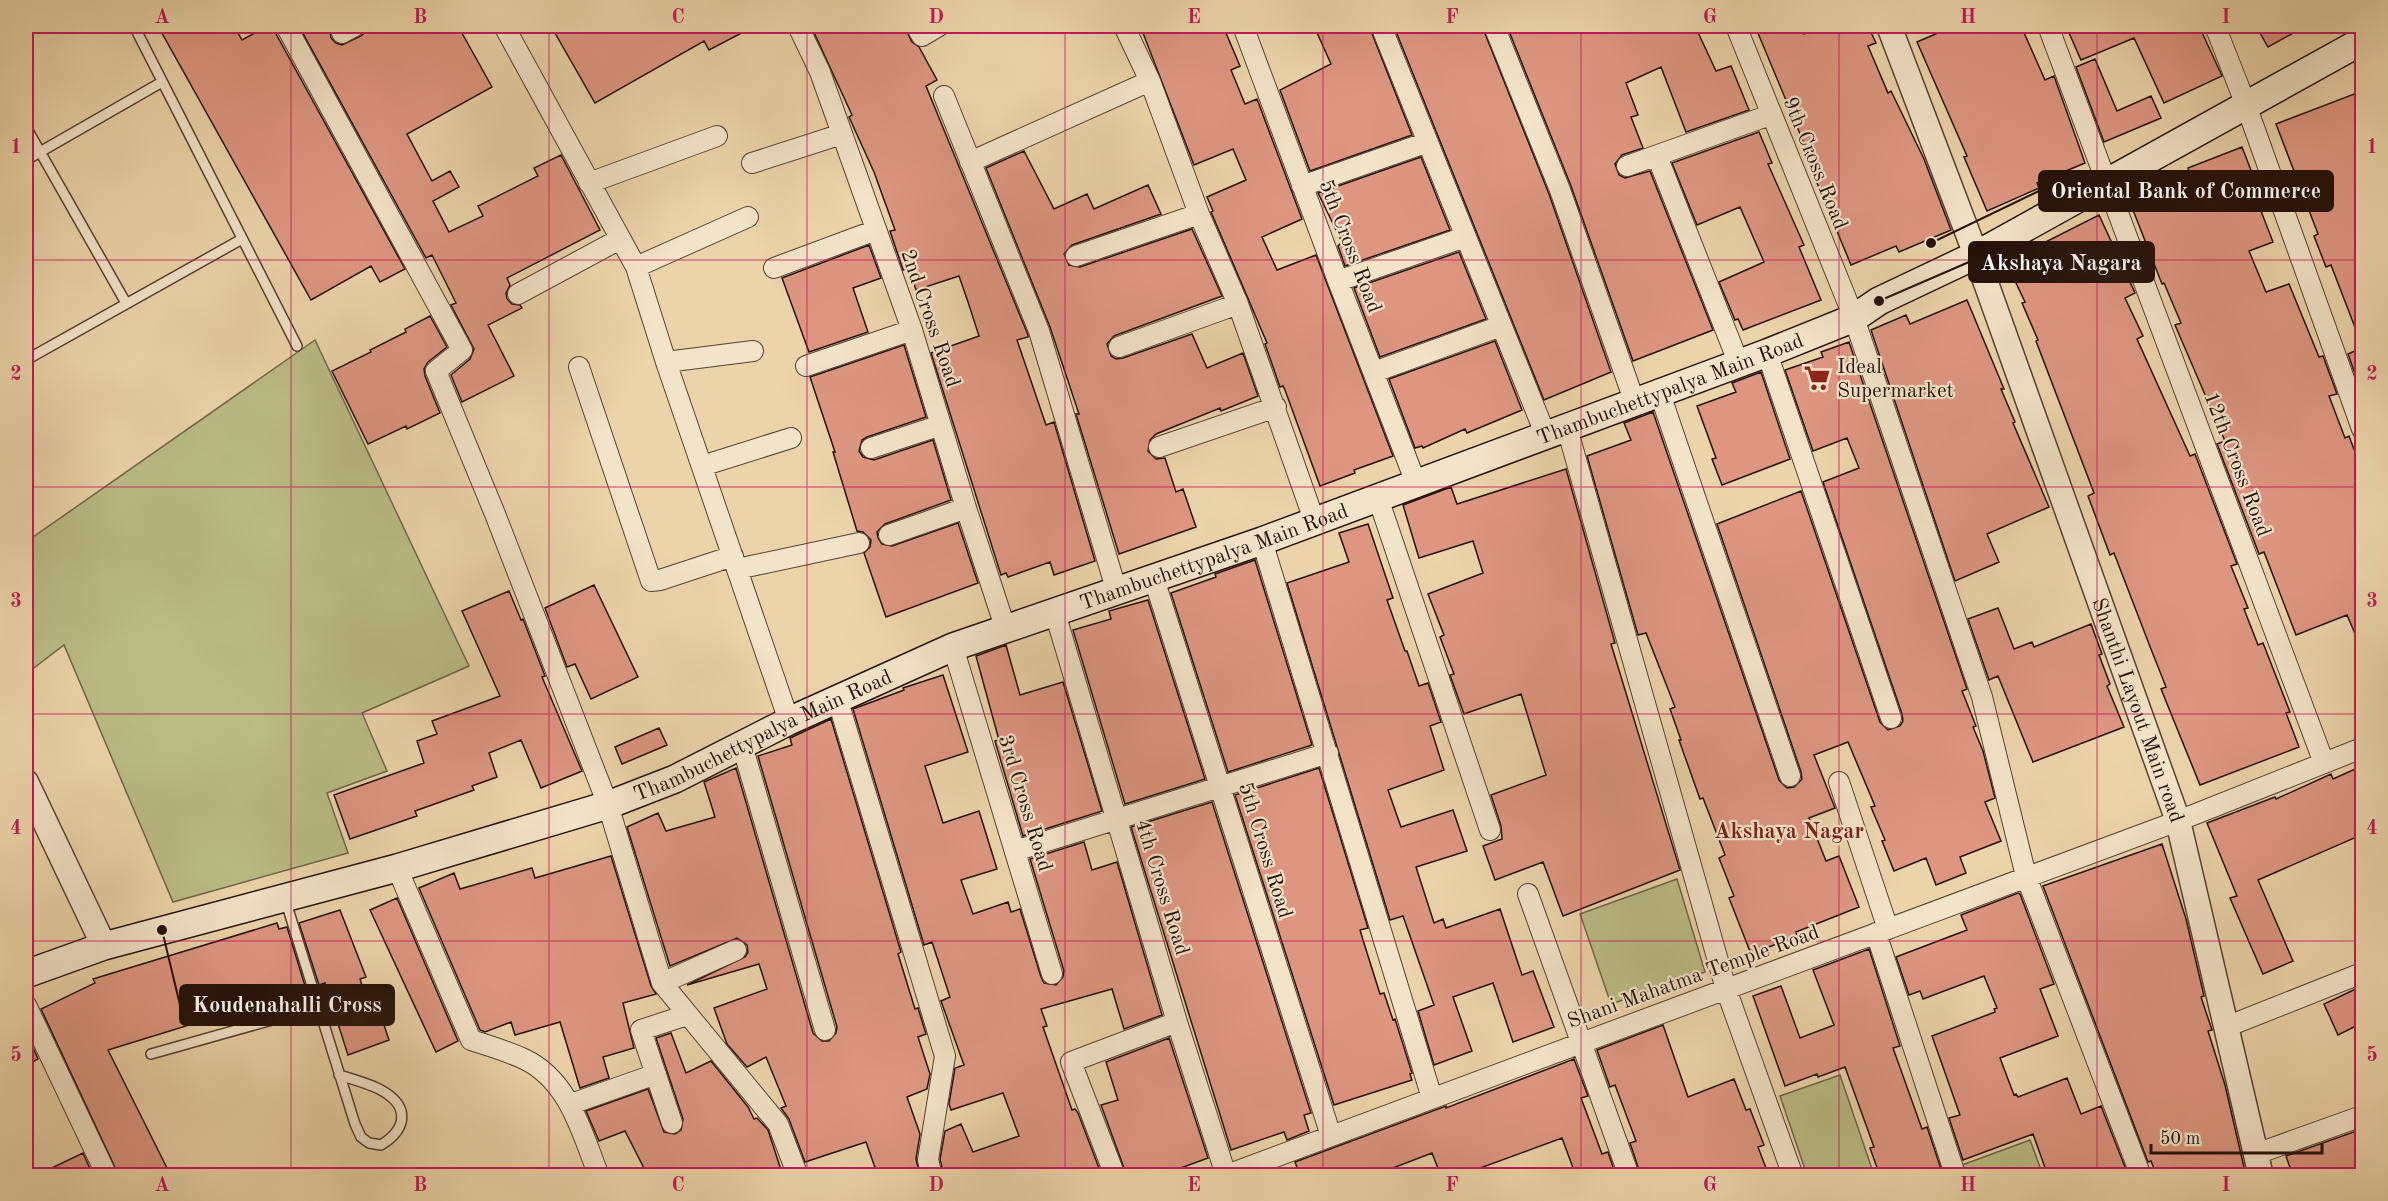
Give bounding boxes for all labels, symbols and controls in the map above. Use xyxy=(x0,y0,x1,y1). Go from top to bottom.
text: A xyxy=(154,8,170,28)
text: B xyxy=(413,8,427,28)
text: C xyxy=(671,8,685,28)
text: D xyxy=(928,8,944,28)
text: E xyxy=(1187,8,1201,28)
text: F xyxy=(1445,8,1459,28)
text: G xyxy=(1703,8,1717,28)
text: H xyxy=(1960,8,1976,28)
text: I xyxy=(2222,8,2230,28)
street label: 9th Cross Road xyxy=(1778,94,1851,233)
text: 1 xyxy=(10,138,22,158)
text: 1 xyxy=(2366,138,2378,158)
callout: Oriental Bank of Commerce xyxy=(2039,171,2333,211)
street label: 5th Cross Road xyxy=(1315,177,1385,316)
text: Oriental Bank of Commerce xyxy=(2051,181,2321,203)
callout: Akshaya Nagara xyxy=(1969,242,2154,282)
street label: 2nd Cross Road xyxy=(896,247,963,390)
text: Akshaya Nagara xyxy=(1980,253,2142,275)
street label: Thambuchettypalya Main Road xyxy=(1534,330,1807,450)
place label: Ideal Supermarket xyxy=(1837,357,1954,402)
supermarket icon: Ideal Supermarket xyxy=(1802,363,1832,393)
text: 2 xyxy=(10,365,22,385)
text: 2 xyxy=(2366,365,2378,385)
street label: 12th Cross Road xyxy=(2199,389,2274,540)
street label: Thambuchettypalya Main Road xyxy=(1077,501,1351,615)
text: 3 xyxy=(10,592,22,612)
text: 3 xyxy=(2366,592,2378,612)
street label: Shanthi Layout Main road xyxy=(2087,595,2187,826)
street label: Thambuchettypalya Main Road xyxy=(631,667,896,806)
street label: 3rd Cross Road xyxy=(994,733,1055,874)
street label: 5th Cross Road xyxy=(1234,780,1295,921)
street label: 4th Cross Road xyxy=(1131,817,1192,958)
text: 4 xyxy=(10,819,22,839)
text: 4 xyxy=(2366,819,2378,839)
district label: Akshaya Nagar xyxy=(1714,821,1864,843)
street label: Shani Mahatma Temple Road xyxy=(1565,922,1822,1033)
callout: Koudenahalli Cross xyxy=(180,985,394,1025)
text: Koudenahalli Cross xyxy=(192,995,382,1017)
text: 5 xyxy=(10,1045,22,1066)
text: 5 xyxy=(2366,1045,2378,1066)
scale bar xyxy=(2151,1117,2322,1155)
text: 50 m xyxy=(2160,1130,2200,1148)
text: A xyxy=(154,1176,170,1196)
text: B xyxy=(413,1176,427,1196)
text: C xyxy=(671,1176,685,1196)
text: D xyxy=(928,1176,944,1196)
text: E xyxy=(1187,1176,1201,1196)
text: F xyxy=(1445,1176,1459,1196)
text: G xyxy=(1703,1176,1717,1196)
text: H xyxy=(1960,1176,1976,1196)
text: I xyxy=(2222,1176,2230,1196)

